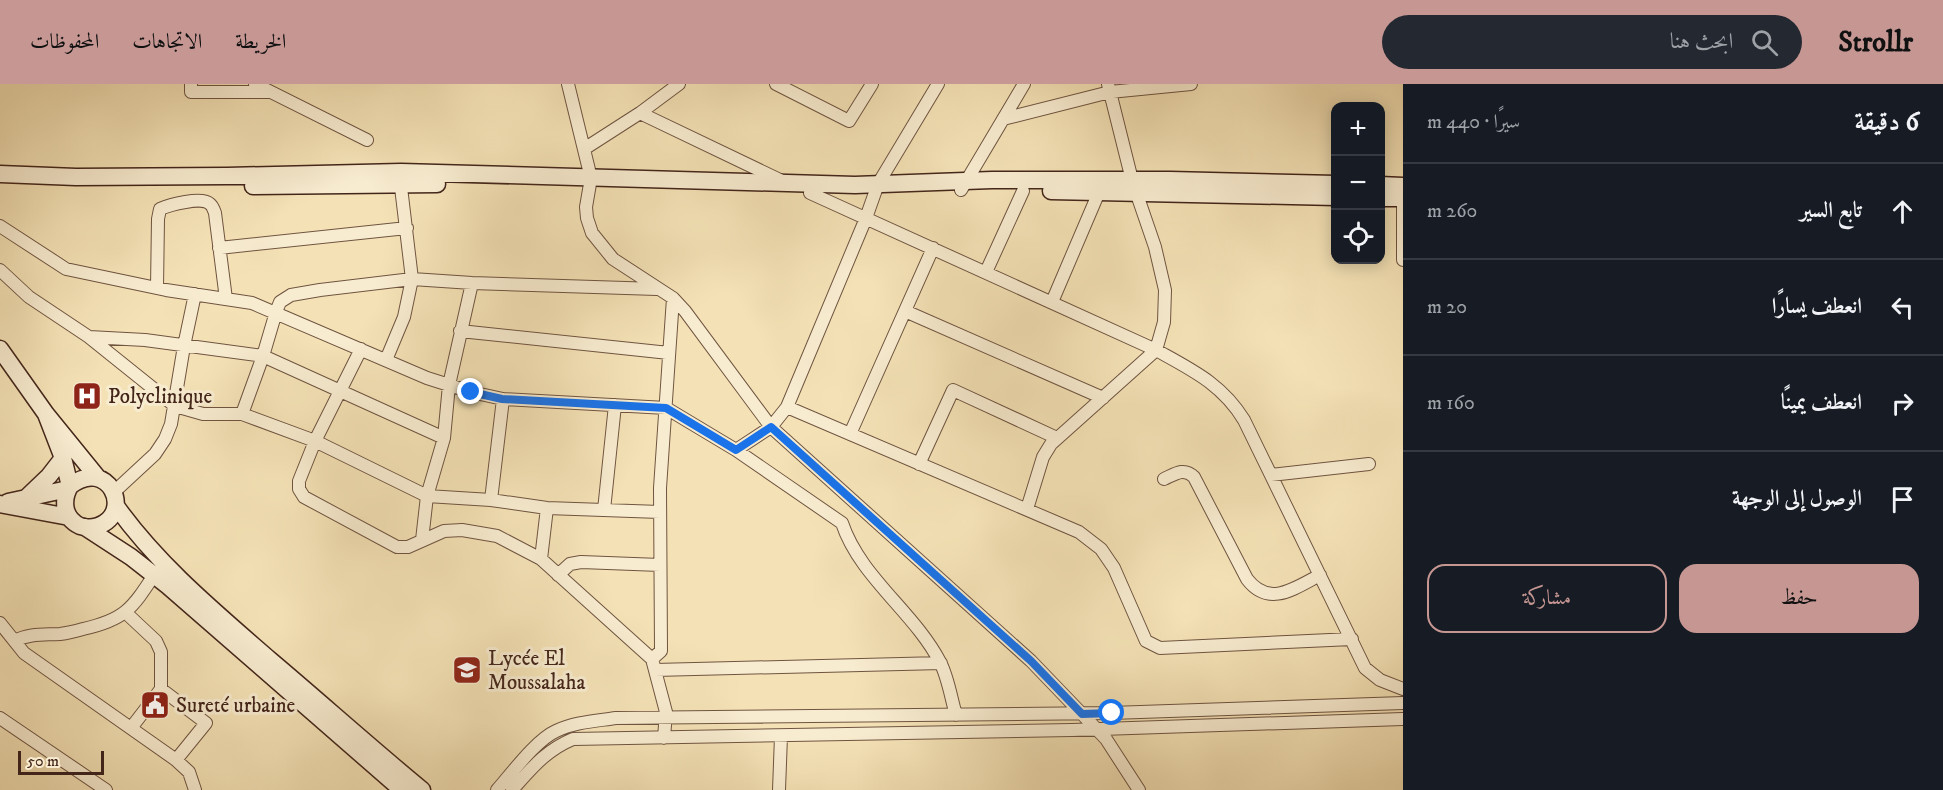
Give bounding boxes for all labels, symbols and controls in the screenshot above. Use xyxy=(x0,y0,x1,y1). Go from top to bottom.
search box xyxy=(1382,15,1802,69)
text: Strollr xyxy=(1838,25,1913,60)
icon: search xyxy=(1748,26,1781,59)
text: ابحث هنا xyxy=(1670,28,1733,55)
text: المحفوظات xyxy=(30,29,99,55)
text: الاتجاهات xyxy=(132,29,202,55)
text: الخريطة xyxy=(235,29,286,55)
map controls xyxy=(1331,102,1385,264)
button: + xyxy=(1331,102,1385,156)
text: 6 دقيقة xyxy=(1854,106,1919,139)
text: سيرًا · 440 m xyxy=(1427,110,1520,135)
button: − xyxy=(1331,156,1385,210)
icon: ahead xyxy=(1886,195,1919,228)
text: تابع السير xyxy=(1800,197,1862,224)
text: 260 m xyxy=(1427,199,1477,224)
button: locate xyxy=(1331,210,1385,264)
icon: left xyxy=(1886,291,1919,324)
text: انعطف يسارًا xyxy=(1772,293,1862,320)
text: 20 m xyxy=(1427,295,1467,320)
route end xyxy=(457,378,483,404)
hospital icon: Polyclinique xyxy=(71,380,103,412)
place label: Polyclinique xyxy=(108,384,213,410)
icon: right xyxy=(1886,387,1919,420)
text: انعطف يمينًا xyxy=(1781,389,1862,416)
text: 160 m xyxy=(1427,391,1475,416)
icon: arrive xyxy=(1886,483,1919,516)
text: الوصول إلى الوجهة xyxy=(1732,485,1862,512)
button: مشاركة xyxy=(1427,564,1667,633)
button: حفظ xyxy=(1679,564,1919,633)
place label: Lycée El Moussalaha xyxy=(488,646,585,696)
school or university icon: Lycée El Moussalaha xyxy=(451,654,483,686)
public building icon: Sureté urbaine xyxy=(139,689,171,721)
place label: Sureté urbaine xyxy=(176,693,296,719)
route start xyxy=(1098,699,1124,725)
scale bar xyxy=(18,748,104,776)
text: 50 m xyxy=(27,751,59,771)

